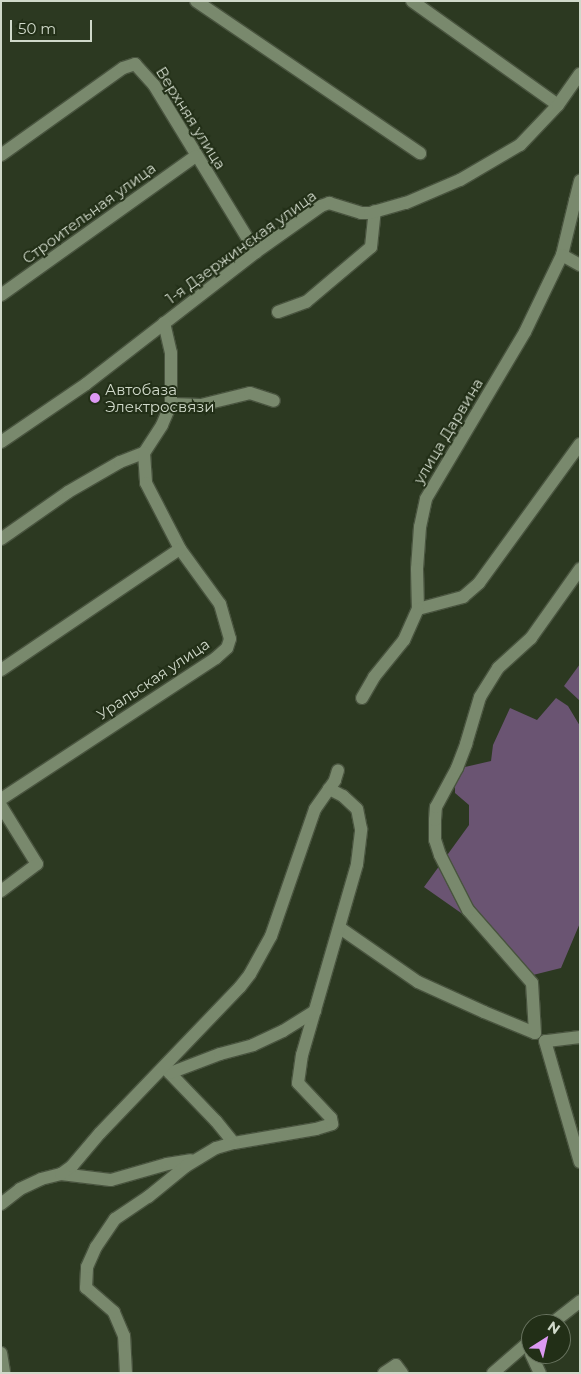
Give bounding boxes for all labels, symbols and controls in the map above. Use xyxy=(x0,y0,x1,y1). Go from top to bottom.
scale bar xyxy=(12,10,95,42)
text: 50 m xyxy=(18,19,56,38)
street label: Верхняя улица xyxy=(152,63,230,173)
street label: Строительная улица xyxy=(19,159,159,267)
street label: 1-я Дзержинская улица xyxy=(162,186,320,308)
street label: улица Дарвина xyxy=(409,375,487,487)
place label: Автобаза Электросвязи xyxy=(105,380,215,415)
marker: Автобаза Электросвязи xyxy=(89,392,101,404)
street label: Уральская улица xyxy=(93,635,213,723)
north arrow xyxy=(521,1314,571,1364)
text: N xyxy=(544,1317,564,1338)

